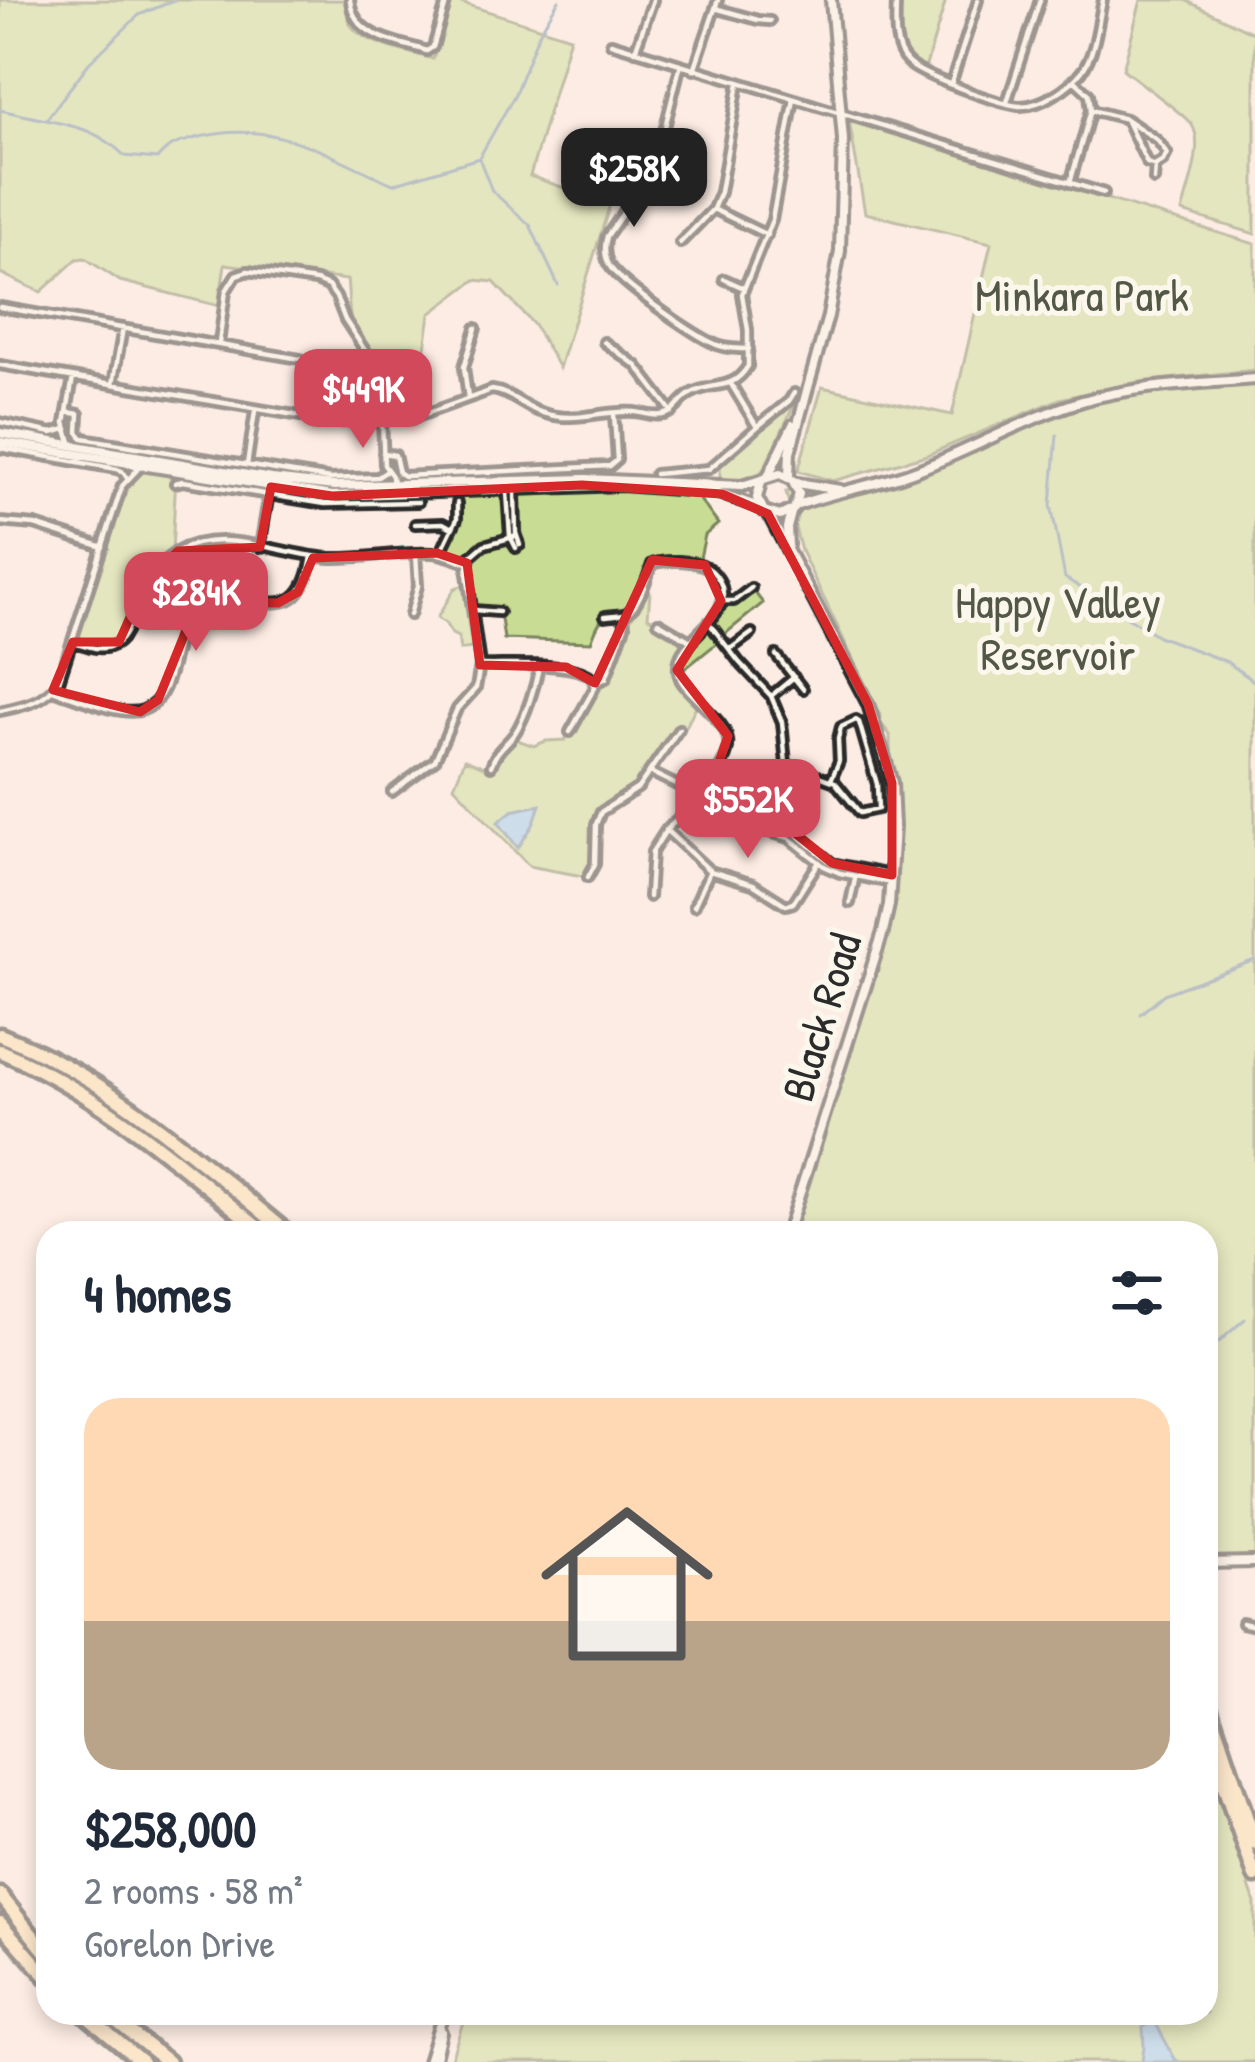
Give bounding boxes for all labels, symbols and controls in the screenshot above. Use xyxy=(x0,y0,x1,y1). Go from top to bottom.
pin: $258K xyxy=(550,128,718,230)
text: $258K xyxy=(588,140,680,193)
park label: Minkara Park xyxy=(975,264,1189,325)
pin: $449K xyxy=(279,349,447,451)
text: $449K xyxy=(321,361,405,414)
pin: $284K xyxy=(112,552,280,654)
text: $284K xyxy=(151,564,241,617)
park label: Happy Valley Reservoir xyxy=(955,571,1161,684)
pin: $552K xyxy=(664,759,832,861)
text: $552K xyxy=(702,771,794,824)
street label: Black Road xyxy=(766,925,875,1108)
text: 4 homes xyxy=(84,1259,231,1328)
icon: filters xyxy=(1104,1260,1170,1326)
icon: home xyxy=(519,1476,735,1692)
text: $258,000 xyxy=(84,1794,256,1863)
text: 2 rooms · 58 m² xyxy=(84,1863,303,1916)
text: Gorelon Drive xyxy=(84,1916,275,1969)

